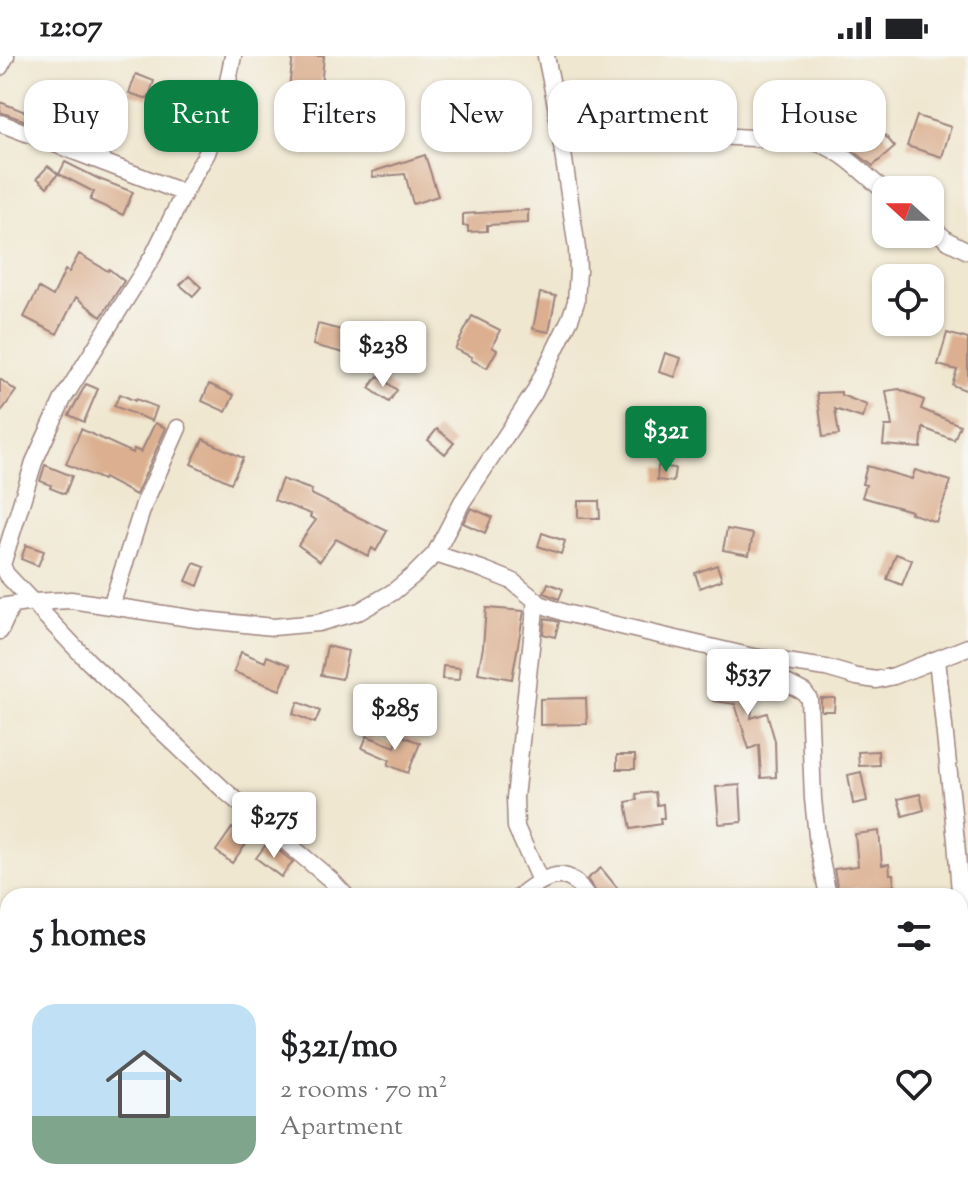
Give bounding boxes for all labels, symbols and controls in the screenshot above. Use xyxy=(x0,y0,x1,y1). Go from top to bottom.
text: 12:07 xyxy=(40,7,103,50)
chip: Buy xyxy=(24,80,128,152)
chip: Rent xyxy=(144,80,258,152)
chip: Filters xyxy=(274,80,405,152)
chip: New xyxy=(421,80,532,152)
chip: Apartment xyxy=(548,80,737,152)
chip: House xyxy=(753,80,886,152)
north arrow xyxy=(872,176,944,248)
map controls xyxy=(872,176,944,336)
button: locate xyxy=(872,264,944,336)
pin: $238 xyxy=(336,321,430,389)
text: $238 xyxy=(358,328,408,365)
pin: $321 xyxy=(619,406,713,474)
text: $321 xyxy=(643,413,689,450)
pin: $537 xyxy=(701,649,795,717)
text: $537 xyxy=(725,656,771,693)
pin: $285 xyxy=(348,684,442,752)
text: $285 xyxy=(371,691,419,728)
pin: $275 xyxy=(227,792,321,860)
text: $275 xyxy=(250,799,298,836)
text: 5 homes xyxy=(32,912,146,961)
icon: filters xyxy=(892,914,936,958)
text: $321/mo xyxy=(280,1023,398,1072)
icon: home xyxy=(96,1036,192,1132)
icon: heart xyxy=(892,1062,936,1106)
text: 2 rooms · 70 m² xyxy=(280,1072,447,1109)
text: Apartment xyxy=(280,1109,403,1146)

